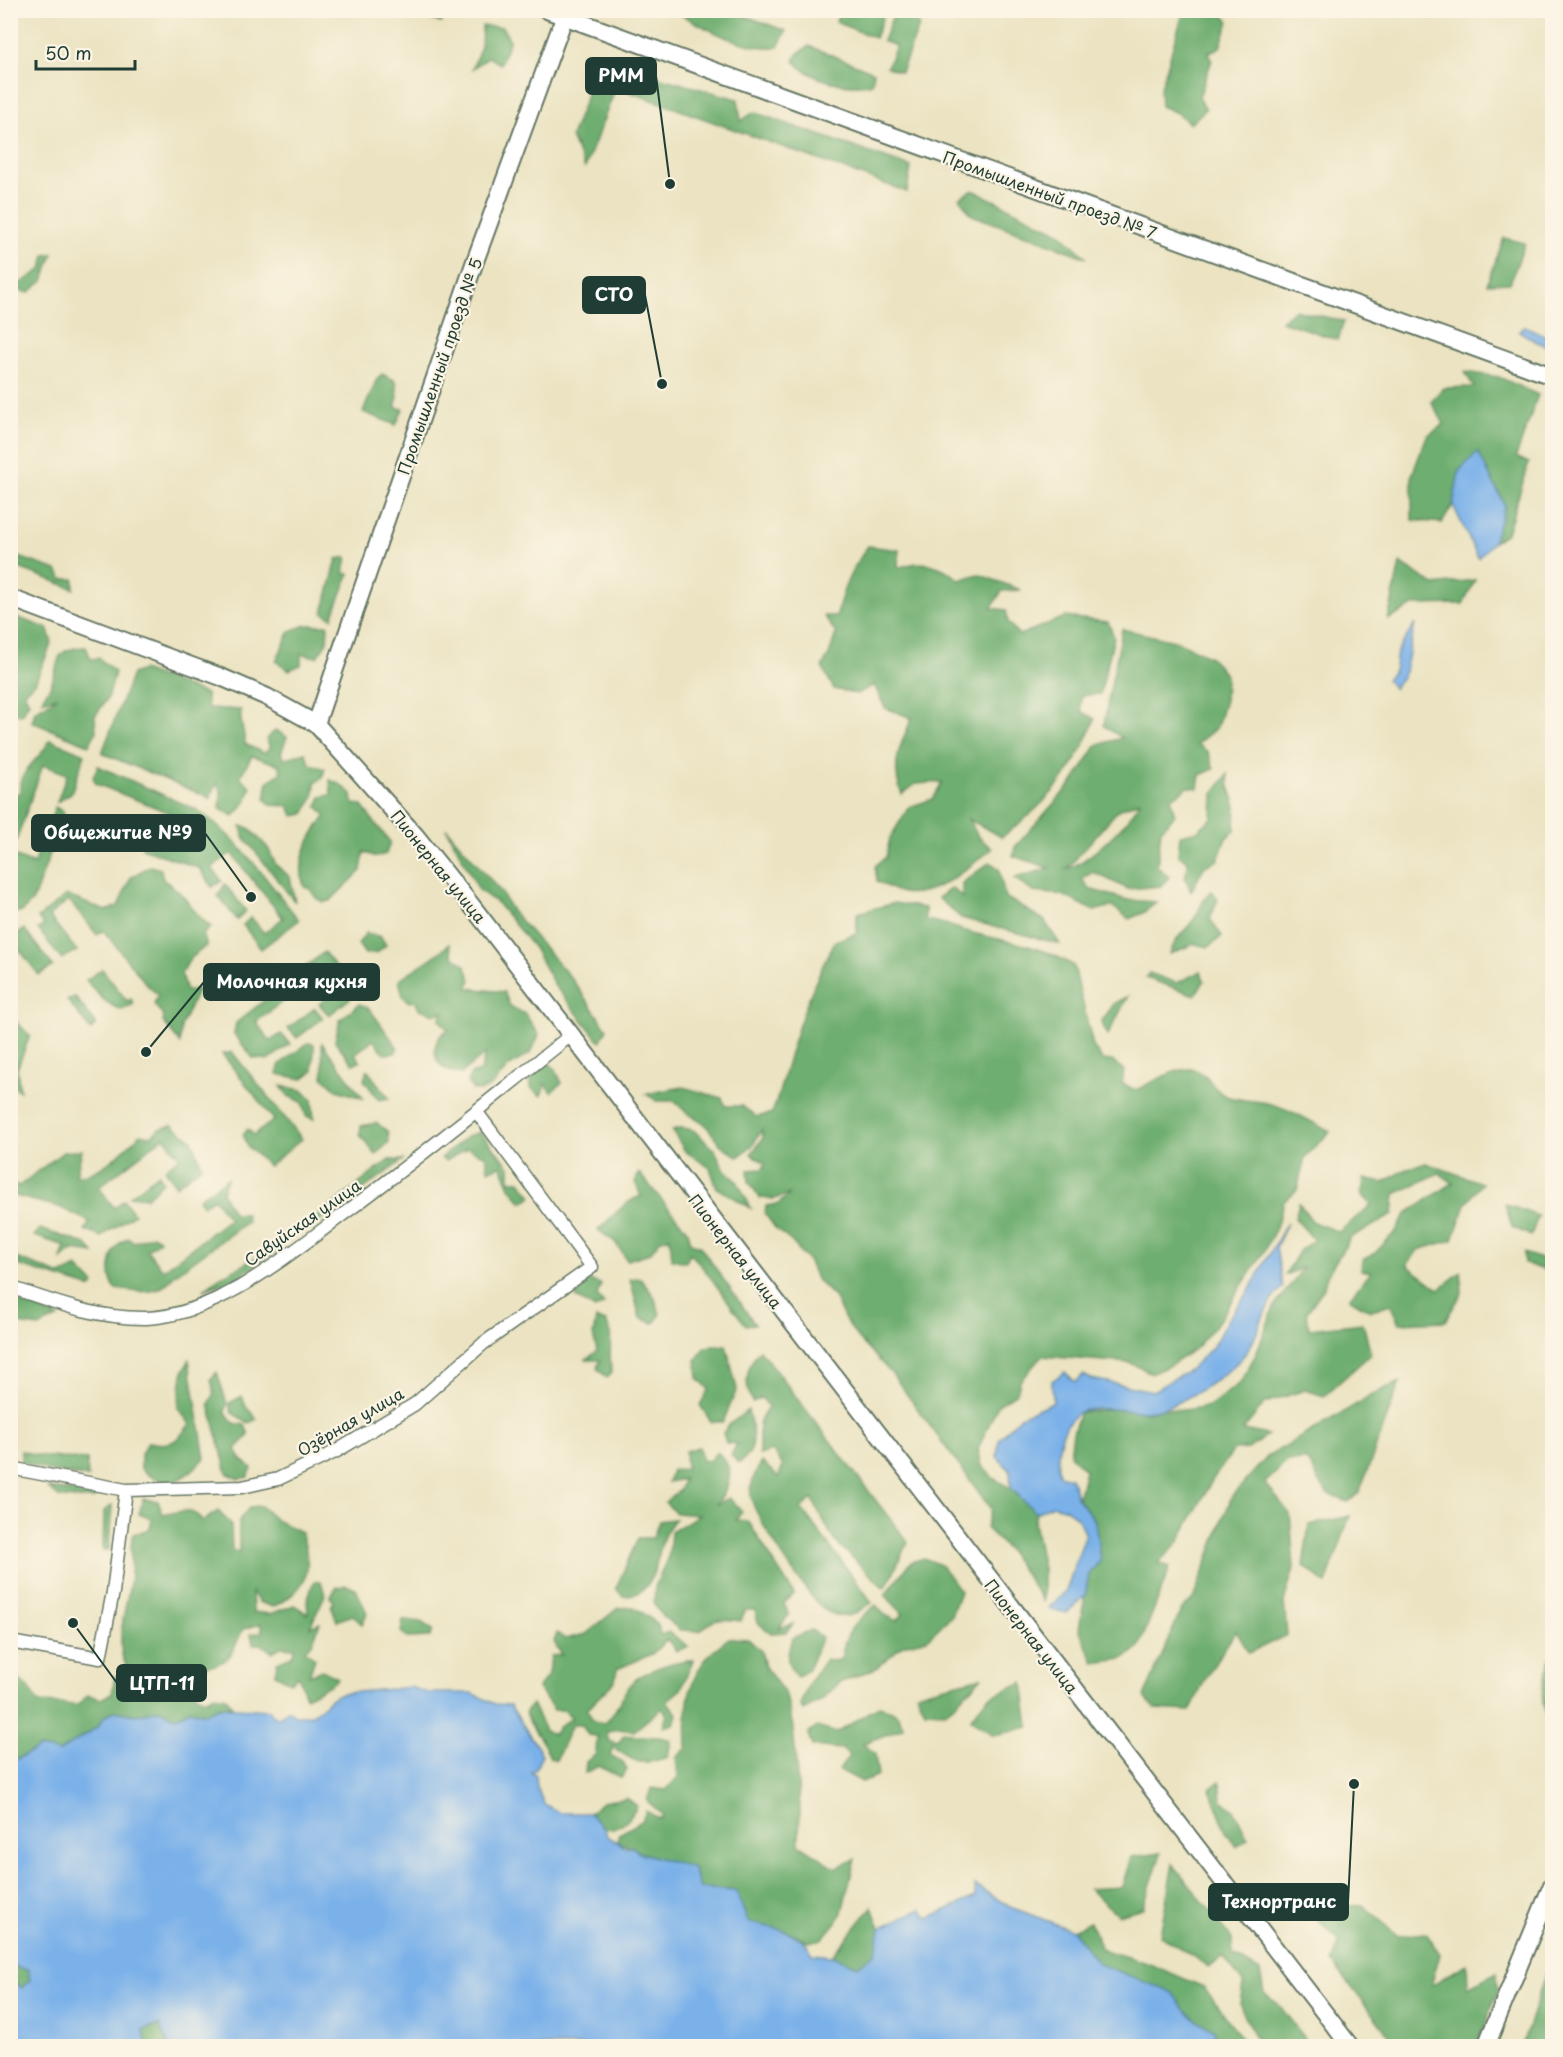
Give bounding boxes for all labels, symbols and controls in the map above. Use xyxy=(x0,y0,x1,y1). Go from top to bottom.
scale bar xyxy=(36,33,135,71)
text: 50 m xyxy=(45,39,92,66)
callout: РММ xyxy=(586,58,656,94)
text: РММ xyxy=(598,61,644,88)
street label: Промышленный проезд № 7 xyxy=(940,144,1160,244)
street label: Промышленный проезд № 5 xyxy=(391,254,487,478)
callout: СТО xyxy=(583,277,645,313)
text: СТО xyxy=(595,280,633,307)
street label: Пионерная улица xyxy=(386,804,492,928)
callout: Общежитие №9 xyxy=(32,815,205,851)
text: Общежитие №9 xyxy=(44,818,192,845)
callout: Молочная кухня xyxy=(204,964,379,1000)
text: Молочная кухня xyxy=(217,967,367,994)
street label: Савуйская улица xyxy=(239,1173,365,1271)
street label: Пионерная улица xyxy=(684,1189,788,1313)
street label: Озёрная улица xyxy=(292,1381,408,1461)
street label: Пионерная улица xyxy=(980,1574,1084,1698)
callout: ЦТП-11 xyxy=(117,1665,206,1701)
text: ЦТП-11 xyxy=(129,1669,195,1696)
callout: Технортранс xyxy=(1209,1884,1348,1920)
text: Технортранс xyxy=(1222,1887,1337,1914)

